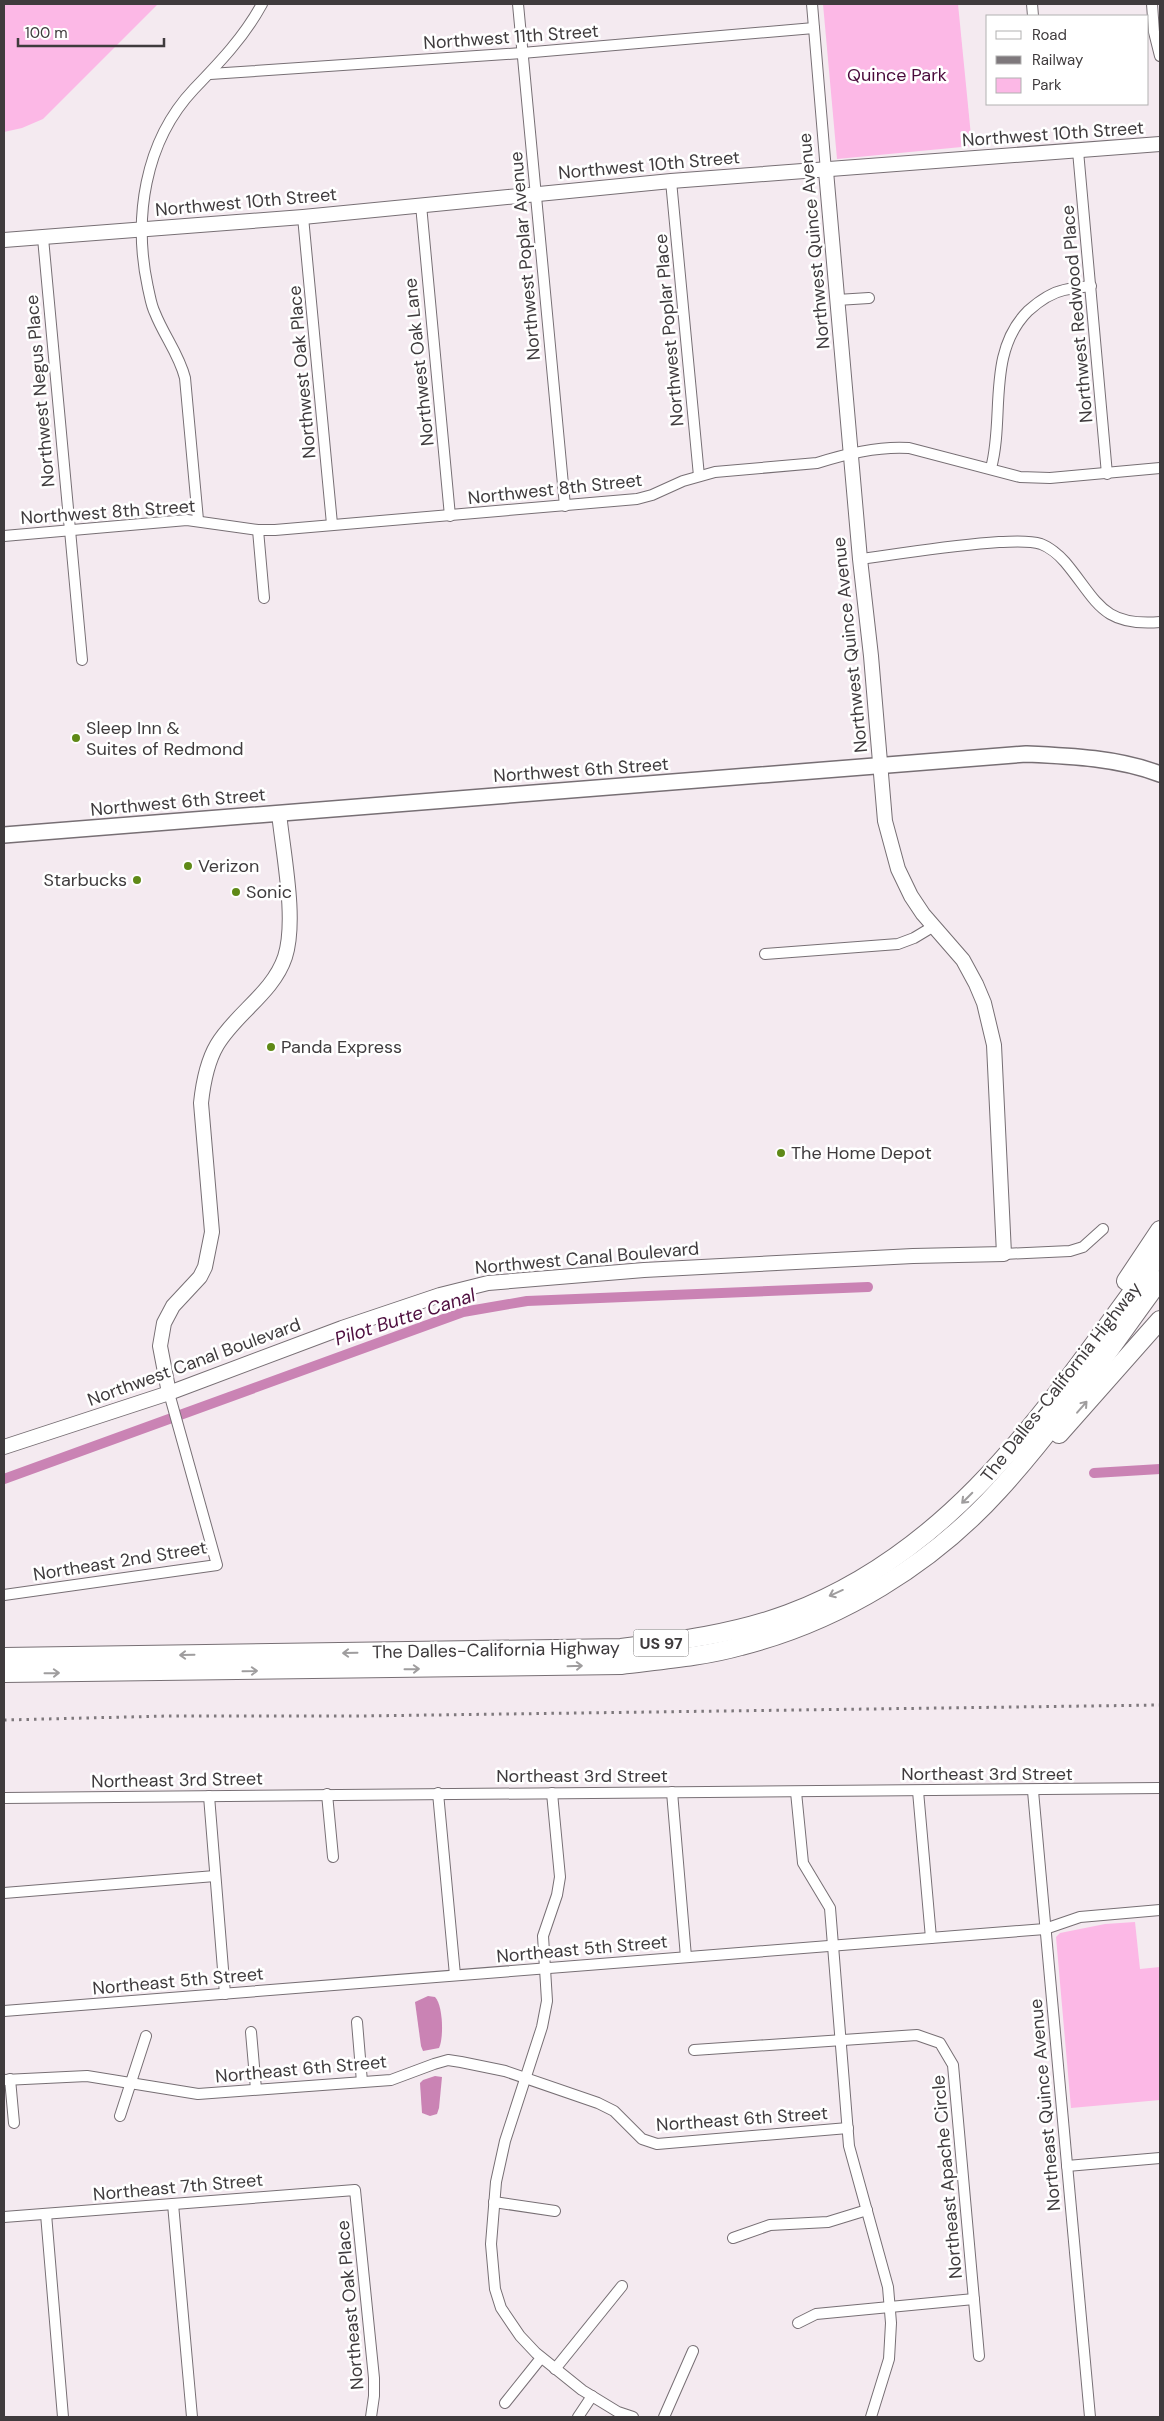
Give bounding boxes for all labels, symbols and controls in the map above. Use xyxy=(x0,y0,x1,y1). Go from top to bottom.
scale bar xyxy=(18,15,164,47)
legend xyxy=(986,15,1149,105)
street label: Northwest 11th Street xyxy=(423,19,599,55)
text: 100 m xyxy=(25,23,68,43)
text: Road xyxy=(1032,25,1067,45)
text: Railway xyxy=(1032,50,1084,70)
park label: Quince Park xyxy=(847,63,947,87)
text: Park xyxy=(1032,75,1062,95)
street label: Northwest 10th Street xyxy=(961,116,1145,152)
street label: Northwest Quince Avenue xyxy=(793,132,835,350)
street label: Northwest 10th Street xyxy=(557,145,741,185)
street label: Northwest Poplar Avenue xyxy=(504,151,546,361)
street label: Northwest 10th Street xyxy=(154,182,338,222)
street label: Northwest Redwood Place xyxy=(1056,204,1098,424)
street label: Northwest Poplar Place xyxy=(649,233,689,427)
street label: Northwest Oak Lane xyxy=(398,277,440,447)
street label: Northwest Oak Place xyxy=(282,284,322,460)
street label: Northwest Negus Place xyxy=(20,294,60,488)
street label: Northwest 8th Street xyxy=(467,468,643,510)
street label: Northwest 8th Street xyxy=(20,494,196,530)
street label: Northwest Quince Avenue xyxy=(827,536,873,754)
place label: Sleep Inn & Suites of Redmond xyxy=(86,716,244,761)
marker: Sleep Inn & Suites of Redmond xyxy=(70,732,82,744)
street label: Northwest 6th Street xyxy=(492,752,670,788)
street label: Northwest 6th Street xyxy=(89,782,267,822)
place label: Verizon xyxy=(198,854,259,878)
marker: Verizon xyxy=(182,860,194,872)
place label: Starbucks xyxy=(44,868,127,892)
marker: Starbucks xyxy=(131,874,143,886)
place label: Sonic xyxy=(246,880,292,904)
marker: Sonic xyxy=(230,886,242,898)
place label: Panda Express xyxy=(281,1035,402,1059)
marker: Panda Express xyxy=(265,1041,277,1053)
place label: The Home Depot xyxy=(791,1141,932,1165)
marker: The Home Depot xyxy=(775,1147,787,1159)
street label: Northwest Canal Boulevard xyxy=(474,1236,700,1280)
street label: The Dalles-California Highway xyxy=(975,1277,1147,1487)
water label: Pilot Butte Canal xyxy=(331,1282,479,1352)
street label: Northwest Canal Boulevard xyxy=(84,1312,304,1412)
one-way arrow xyxy=(1077,1400,1088,1413)
one-way arrow xyxy=(961,1492,974,1504)
street label: Northeast 2nd Street xyxy=(31,1535,209,1587)
one-way arrow xyxy=(829,1588,844,1598)
road number: US 97 xyxy=(634,1630,688,1656)
street label: The Dalles-California Highway xyxy=(372,1636,620,1664)
one-way arrow xyxy=(342,1648,358,1658)
one-way arrow xyxy=(180,1650,196,1659)
one-way arrow xyxy=(567,1662,583,1671)
one-way arrow xyxy=(404,1664,420,1674)
one-way arrow xyxy=(242,1666,258,1675)
one-way arrow xyxy=(44,1668,60,1678)
street label: Northeast 3rd Street xyxy=(901,1762,1073,1786)
street label: Northeast 3rd Street xyxy=(496,1764,668,1788)
street label: Northeast 3rd Street xyxy=(91,1767,263,1793)
street label: Northeast 5th Street xyxy=(495,1930,669,1968)
street label: Northeast 5th Street xyxy=(91,1962,265,2000)
street label: Northeast Quince Avenue xyxy=(1024,1998,1066,2212)
street label: Northeast 6th Street xyxy=(214,2050,388,2088)
street label: Northeast Apache Circle xyxy=(926,2074,968,2280)
street label: Northeast 6th Street xyxy=(655,2101,829,2137)
street label: Northeast 7th Street xyxy=(92,2168,264,2206)
street label: Northeast Oak Place xyxy=(331,2219,369,2391)

